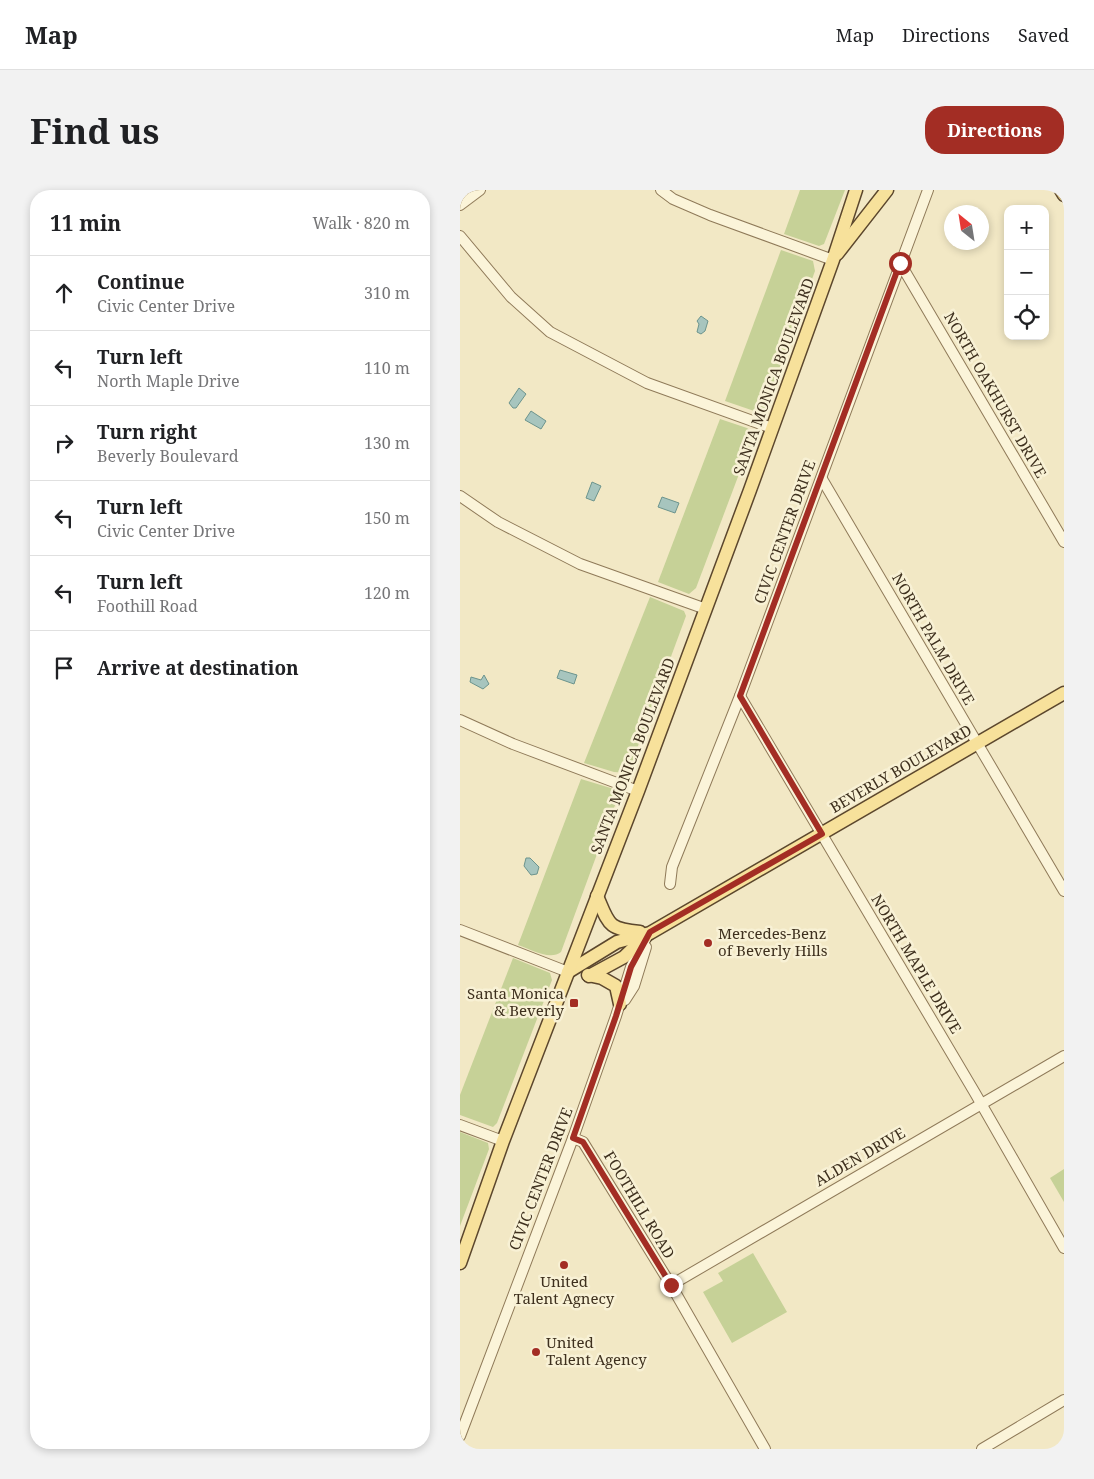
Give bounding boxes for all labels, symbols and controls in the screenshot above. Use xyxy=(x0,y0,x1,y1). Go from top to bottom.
text: Map xyxy=(25,18,78,51)
text: Map xyxy=(836,23,874,47)
text: Directions xyxy=(902,23,990,47)
text: Saved xyxy=(1018,23,1069,47)
button: Directions xyxy=(925,106,1064,154)
text: Find us xyxy=(30,107,159,154)
north arrow xyxy=(944,205,989,250)
map controls xyxy=(1004,205,1049,340)
button: + xyxy=(1004,205,1049,250)
text: 11 min xyxy=(50,209,121,237)
text: Walk · 820 m xyxy=(313,212,410,234)
button: − xyxy=(1004,250,1049,295)
route start xyxy=(889,252,912,275)
text: Continue xyxy=(97,269,185,295)
street label: SANTA MONICA BOULEVARD xyxy=(728,275,818,478)
icon: ahead xyxy=(50,279,78,307)
text: 310 m xyxy=(364,282,410,304)
text: Civic Center Drive xyxy=(97,295,235,317)
button: locate xyxy=(1004,295,1049,340)
street label: NORTH OAKHURST DRIVE xyxy=(940,308,1052,481)
text: Turn left xyxy=(97,344,183,370)
icon: left xyxy=(50,354,78,382)
text: 110 m xyxy=(364,357,410,379)
text: North Maple Drive xyxy=(97,370,240,392)
text: Turn right xyxy=(97,419,197,445)
icon: right xyxy=(50,429,78,457)
text: 130 m xyxy=(364,432,410,454)
text: Beverly Boulevard xyxy=(97,445,239,467)
street label: CIVIC CENTER DRIVE xyxy=(749,457,819,606)
text: Turn left xyxy=(97,494,183,520)
icon: left xyxy=(50,504,78,532)
text: 150 m xyxy=(364,507,410,529)
text: Civic Center Drive xyxy=(97,520,235,542)
text: Turn left xyxy=(97,569,183,595)
street label: NORTH PALM DRIVE xyxy=(888,569,980,708)
icon: left xyxy=(50,579,78,607)
text: 120 m xyxy=(364,582,410,604)
text: Foothill Road xyxy=(97,595,198,617)
icon: arrive xyxy=(50,654,78,682)
text: Arrive at destination xyxy=(97,655,299,681)
street label: SANTA MONICA BOULEVARD xyxy=(585,655,679,857)
street label: BEVERLY BOULEVARD xyxy=(826,719,975,817)
street label: NORTH MAPLE DRIVE xyxy=(867,890,966,1037)
place label: Mercedes-Benz of Beverly Hills xyxy=(718,923,828,960)
marker: Mercedes-Benz of Beverly Hills xyxy=(702,937,714,949)
place label: Santa Monica & Beverly xyxy=(467,983,565,1020)
marker: Santa Monica & Beverly xyxy=(568,997,580,1009)
street label: CIVIC CENTER DRIVE xyxy=(504,1104,577,1253)
street label: ALDEN DRIVE xyxy=(811,1122,908,1190)
street label: FOOTHILL ROAD xyxy=(600,1147,680,1262)
marker: United Talent Agnecy xyxy=(558,1259,570,1271)
place label: United Talent Agnecy xyxy=(514,1271,615,1308)
route end xyxy=(660,1274,683,1297)
place label: United Talent Agency xyxy=(546,1332,647,1369)
marker: United Talent Agency xyxy=(530,1346,542,1358)

